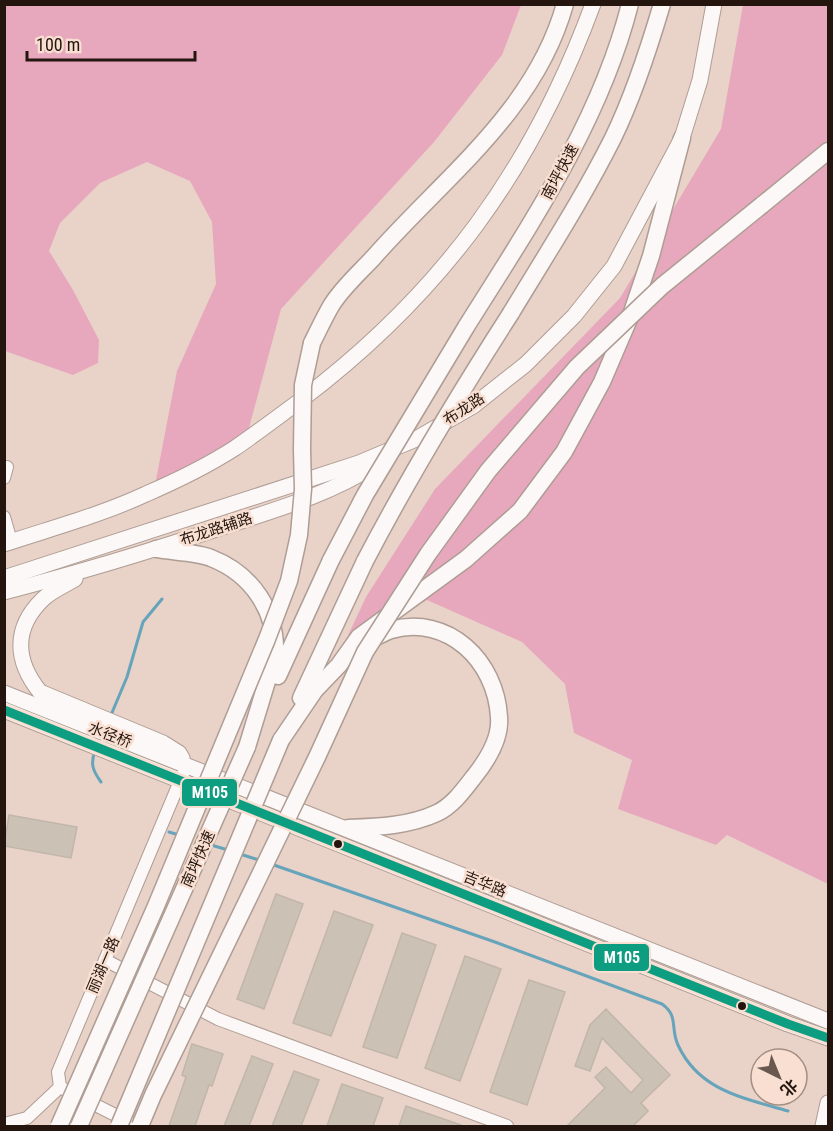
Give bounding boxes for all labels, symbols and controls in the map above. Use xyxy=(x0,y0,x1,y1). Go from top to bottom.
scale bar xyxy=(27,24,195,62)
text: 100 m xyxy=(36,34,80,55)
street label: 南坪快速 xyxy=(538,141,582,203)
street label: 布龙路 xyxy=(440,389,488,429)
street label: 布龙路辅路 xyxy=(178,509,254,549)
street label: 水径桥 xyxy=(86,719,134,751)
line badge: M105 xyxy=(181,778,238,807)
text: M105 xyxy=(192,783,228,802)
street label: 南坪快速 xyxy=(178,828,218,890)
unlabelled marker xyxy=(332,838,344,850)
street label: 吉华路 xyxy=(461,867,509,901)
street label: 丽湖一路 xyxy=(83,934,123,996)
line badge: M105 xyxy=(593,943,650,972)
text: M105 xyxy=(604,948,640,967)
unlabelled marker xyxy=(736,1000,748,1012)
north arrow xyxy=(749,1047,809,1107)
text: 北 xyxy=(777,1075,801,1100)

